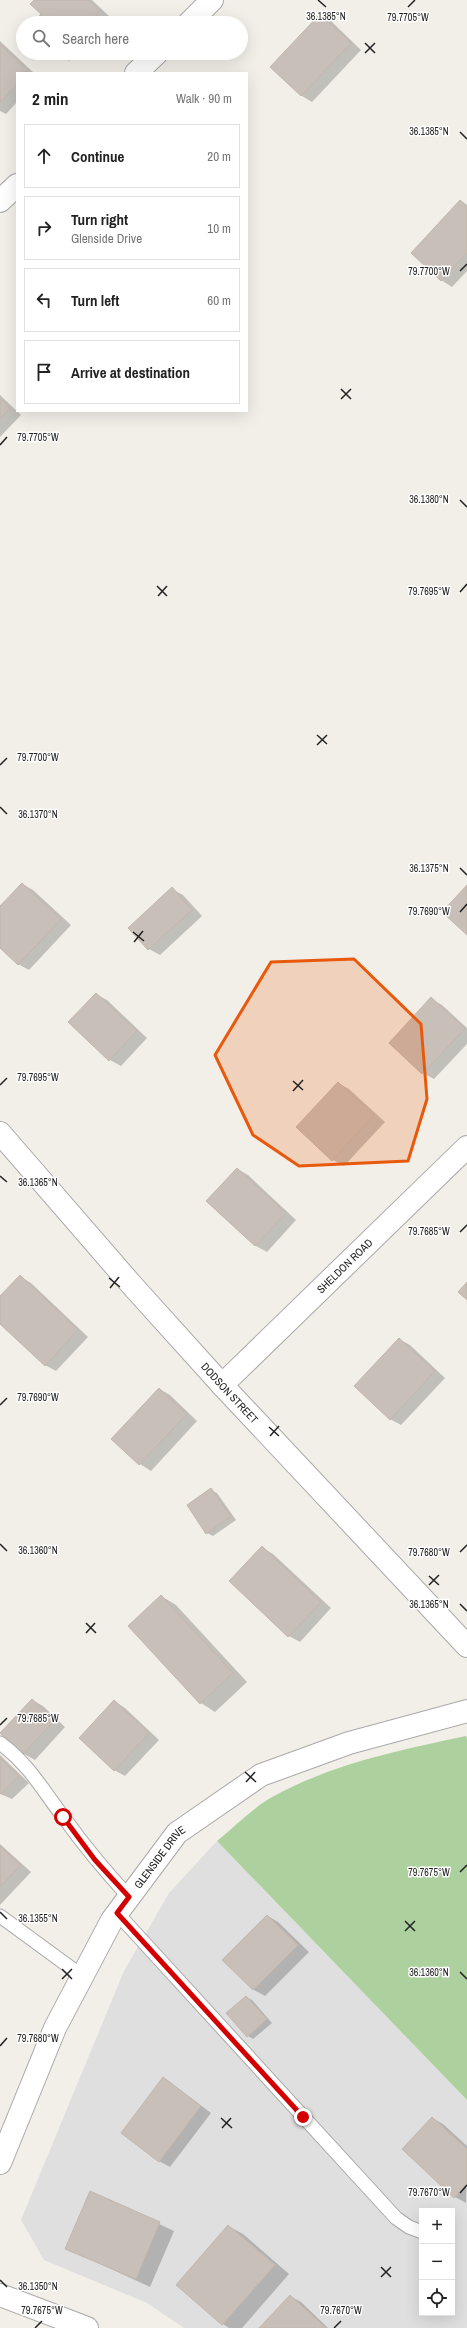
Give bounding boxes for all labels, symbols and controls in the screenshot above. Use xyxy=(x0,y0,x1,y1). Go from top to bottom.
text: 36.1385°N xyxy=(306,10,346,23)
text: 79.7705°W xyxy=(387,11,429,24)
search box xyxy=(16,16,248,60)
icon: search xyxy=(30,27,52,49)
text: Search here xyxy=(62,28,129,49)
text: 2 min xyxy=(32,87,68,110)
text: Walk · 90 m xyxy=(176,90,232,107)
text: 36.1385°N xyxy=(409,125,449,138)
icon: ahead xyxy=(33,145,55,167)
text: Continue xyxy=(71,146,124,167)
text: 20 m xyxy=(207,148,231,165)
text: Turn right xyxy=(71,209,128,230)
icon: right xyxy=(33,217,55,239)
text: 10 m xyxy=(207,220,231,237)
text: Glenside Drive xyxy=(71,230,142,247)
text: 79.7700°W xyxy=(408,265,450,278)
icon: left xyxy=(33,289,55,311)
text: Turn left xyxy=(71,290,119,311)
text: 60 m xyxy=(207,292,231,309)
icon: arrive xyxy=(33,361,55,383)
text: Arrive at destination xyxy=(71,362,190,383)
text: 79.7705°W xyxy=(17,431,59,444)
text: 36.1380°N xyxy=(409,493,449,506)
text: 79.7695°W xyxy=(408,585,450,598)
text: 79.7700°W xyxy=(17,751,59,764)
text: 36.1370°N xyxy=(18,808,58,821)
text: 36.1375°N xyxy=(409,862,449,875)
text: 79.7690°W xyxy=(408,905,450,918)
text: 79.7695°W xyxy=(17,1071,59,1084)
text: 36.1365°N xyxy=(18,1176,58,1189)
text: 79.7685°W xyxy=(408,1225,450,1238)
street label: SHELDON ROAD xyxy=(314,1236,375,1296)
street label: DODSON STREET xyxy=(198,1360,262,1427)
text: 79.7690°W xyxy=(17,1391,59,1404)
text: 36.1360°N xyxy=(18,1544,58,1557)
text: 79.7680°W xyxy=(408,1546,450,1559)
text: 36.1365°N xyxy=(409,1598,449,1611)
text: 79.7685°W xyxy=(17,1712,59,1725)
route start xyxy=(54,1808,72,1826)
street label: GLENSIDE DRIVE xyxy=(131,1822,188,1891)
text: 79.7675°W xyxy=(408,1866,450,1879)
text: 36.1355°N xyxy=(18,1912,58,1925)
text: 36.1360°N xyxy=(409,1966,449,1979)
text: 79.7680°W xyxy=(17,2032,59,2045)
route end xyxy=(294,2108,312,2126)
text: 79.7670°W xyxy=(408,2186,450,2199)
map controls xyxy=(419,2208,455,2316)
button: + xyxy=(419,2208,455,2244)
button: − xyxy=(419,2244,455,2280)
text: 36.1350°N xyxy=(18,2280,58,2293)
button: locate xyxy=(419,2280,455,2316)
text: 79.7675°W xyxy=(21,2304,63,2317)
text: 79.7670°W xyxy=(320,2304,362,2317)

